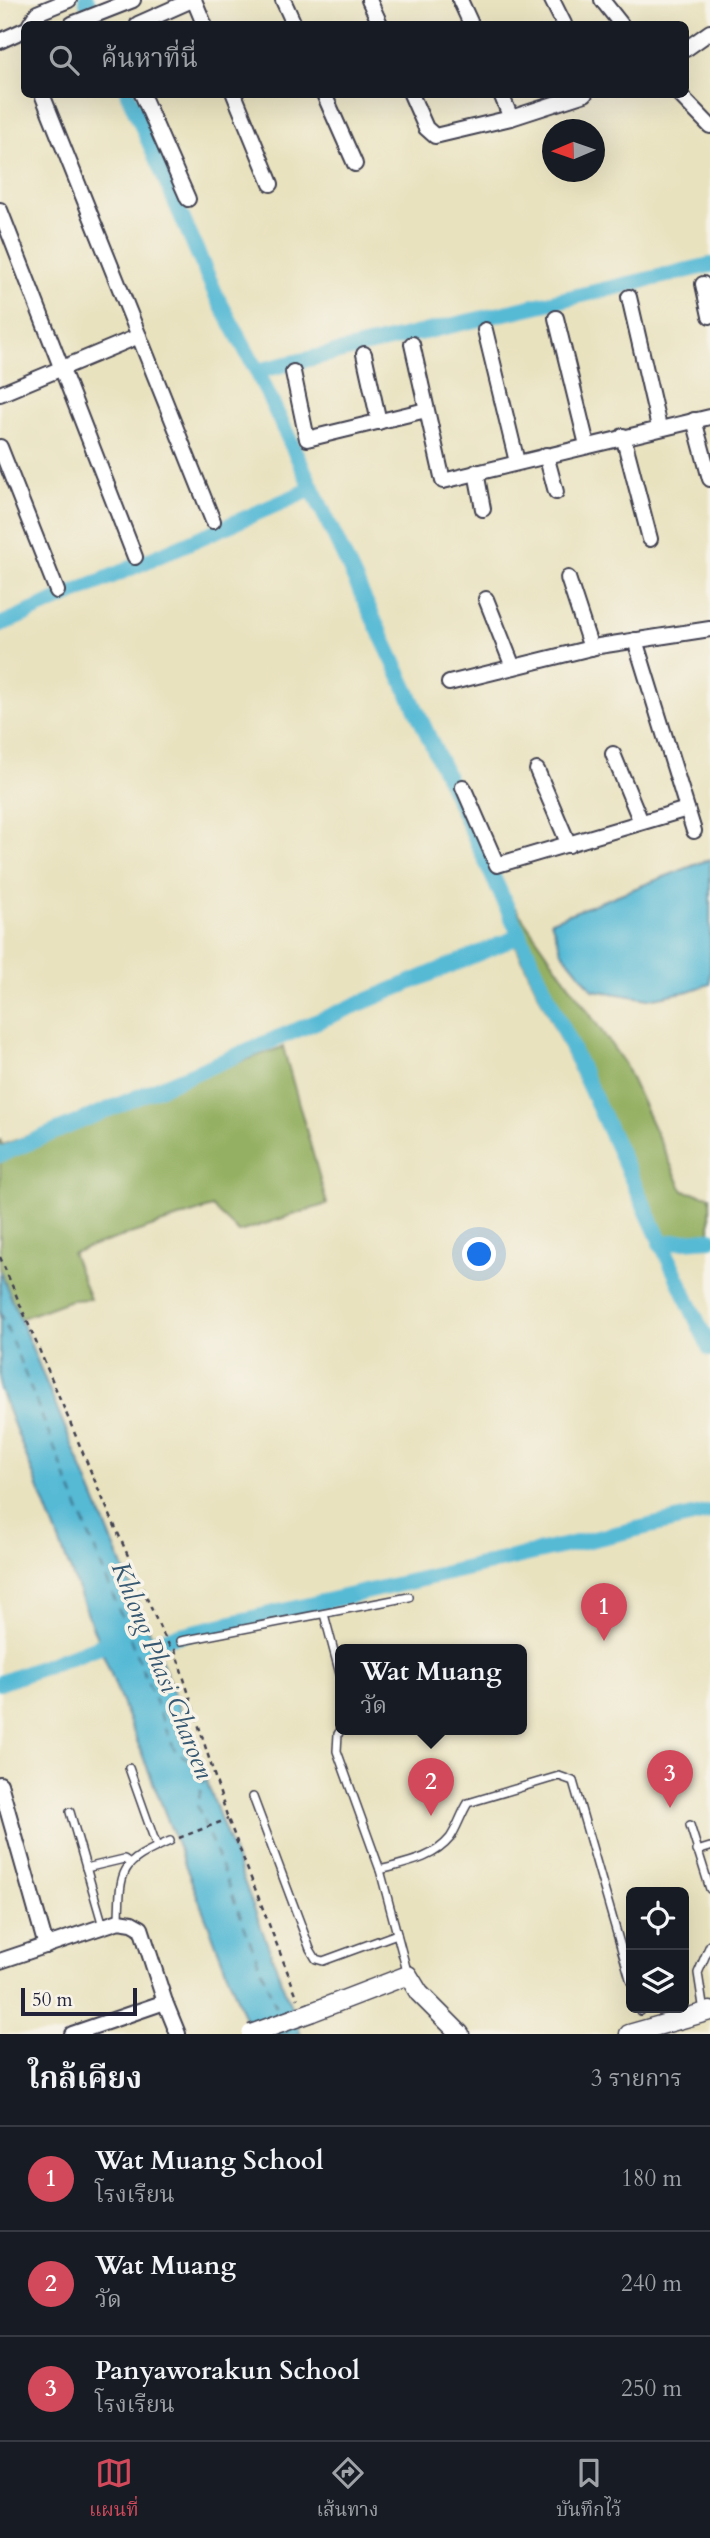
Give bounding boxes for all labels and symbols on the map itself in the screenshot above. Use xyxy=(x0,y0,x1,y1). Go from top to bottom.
north arrow xyxy=(542,119,605,182)
your location xyxy=(462,1237,496,1271)
water label: Khlong Phasi Charoen xyxy=(103,1556,222,1784)
pin: 1 xyxy=(581,1583,627,1641)
pin: 3 xyxy=(647,1750,693,1808)
pin: 2 xyxy=(408,1758,454,1816)
scale bar xyxy=(21,1985,136,2017)

